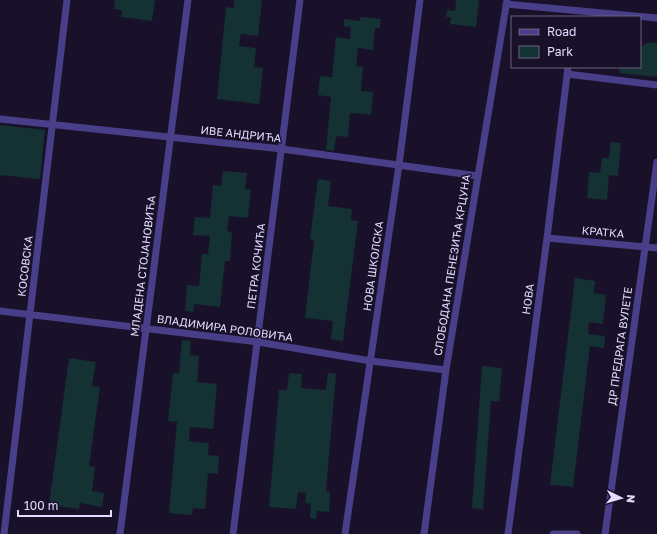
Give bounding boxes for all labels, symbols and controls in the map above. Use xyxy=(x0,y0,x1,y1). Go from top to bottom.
legend xyxy=(511,16,641,68)
text: Road xyxy=(547,24,576,39)
text: Park xyxy=(547,44,573,59)
street label: ИВЕ АНДРИЋА xyxy=(200,123,283,144)
street label: СЛОБОДАНА ПЕНЕЗИЋА КРЦУНА xyxy=(431,173,472,357)
street label: МЛАДЕНА СТОЈАНОВИЋА xyxy=(127,194,158,337)
street label: НОВА ШКОЛСКА xyxy=(360,220,385,312)
street label: ПЕТРА КОЧИЋА xyxy=(244,222,267,310)
street label: КРАТКА xyxy=(581,223,625,240)
street label: КОСОВСКА xyxy=(14,234,35,297)
street label: НОВА xyxy=(519,282,536,315)
street label: ДР ПРЕДРАГА ВУЛЕТЕ xyxy=(605,286,634,406)
street label: ВЛАДИМИРА РОЛОВИЋА xyxy=(156,312,295,344)
north arrow xyxy=(601,478,641,518)
scale bar xyxy=(18,492,111,518)
text: N xyxy=(625,494,638,504)
text: 100 m xyxy=(24,498,58,513)

